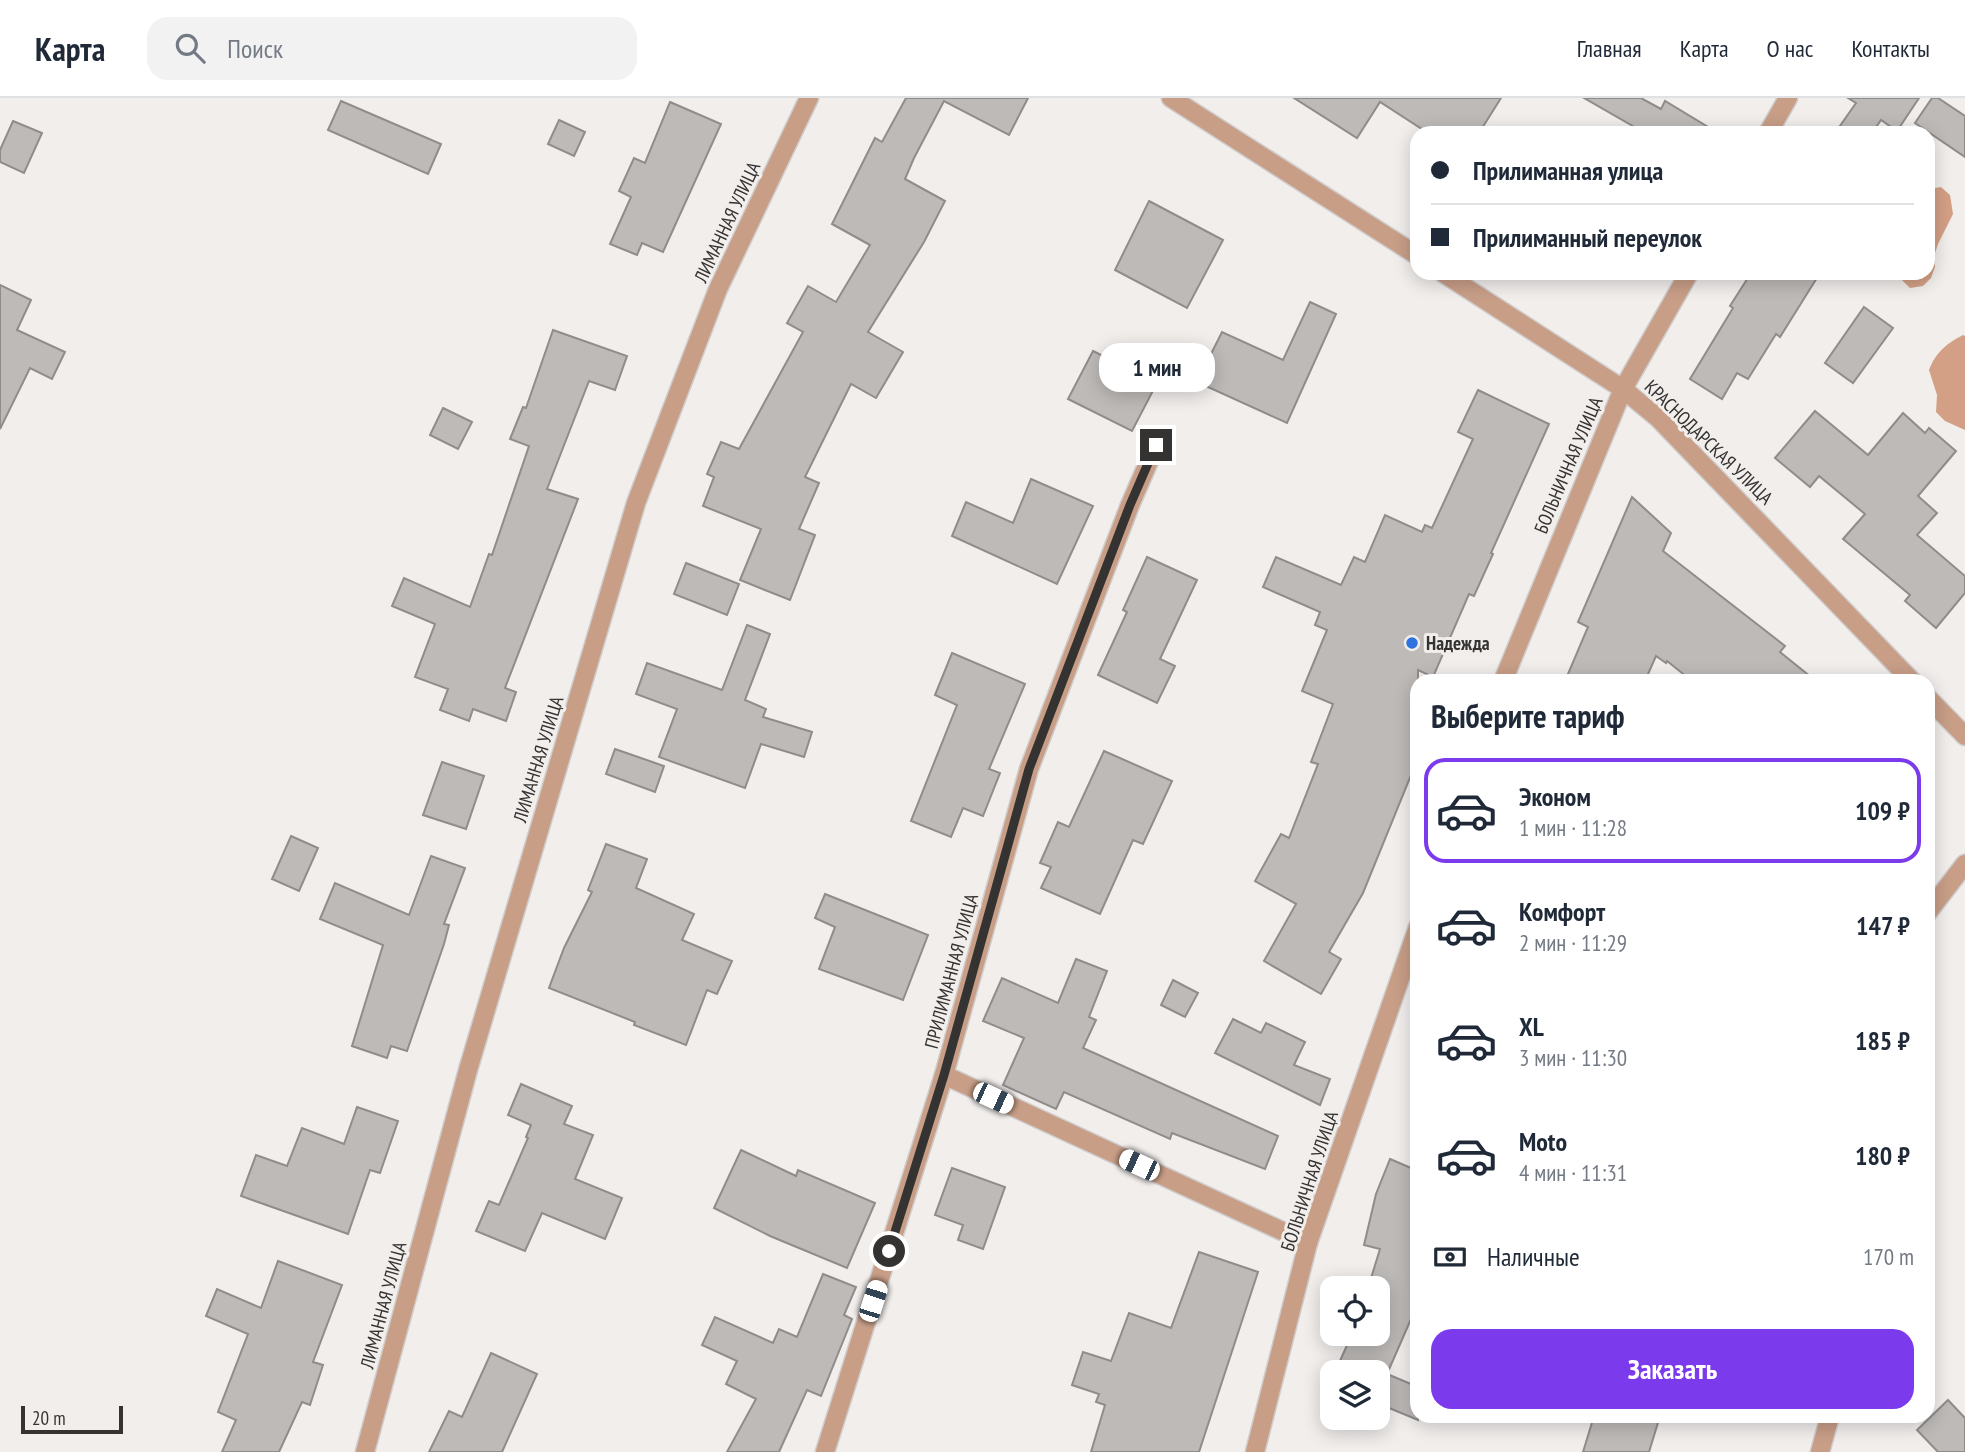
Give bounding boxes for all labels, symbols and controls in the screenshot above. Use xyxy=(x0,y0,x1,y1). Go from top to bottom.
search box xyxy=(147,17,637,80)
text: Карта xyxy=(35,27,105,70)
icon: search xyxy=(171,29,209,67)
text: Поиск xyxy=(227,32,283,65)
text: Главная xyxy=(1577,33,1642,64)
text: Карта xyxy=(1680,33,1729,64)
text: О нас xyxy=(1767,33,1813,64)
text: Контакты xyxy=(1851,33,1930,64)
text: Прилиманная улица xyxy=(1473,154,1663,187)
street label: ЛИМАННАЯ УЛИЦА xyxy=(688,158,765,287)
text: Прилиманный переулок xyxy=(1473,221,1702,254)
callout: 1 мин xyxy=(1098,344,1214,392)
text: 1 мин xyxy=(1132,353,1182,382)
street label: КРАСНОДАРСКАЯ УЛИЦА xyxy=(1640,375,1778,509)
street label: БОЛЬНИЧНАЯ УЛИЦА xyxy=(1528,393,1608,537)
route end xyxy=(1140,429,1172,461)
place label: Надежда xyxy=(1426,631,1490,655)
marker: Надежда xyxy=(1404,635,1420,651)
street label: ЛИМАННАЯ УЛИЦА xyxy=(507,693,569,826)
text: Выберите тариф xyxy=(1431,695,1625,737)
icon: car xyxy=(1435,779,1498,842)
text: Эконом xyxy=(1519,780,1591,813)
text: 109 ₽ xyxy=(1855,794,1910,827)
text: 1 мин · 11:28 xyxy=(1519,813,1627,842)
street label: ПРИЛИМАННАЯ УЛИЦА xyxy=(919,891,983,1051)
icon: car xyxy=(1435,894,1498,957)
text: Комфорт xyxy=(1519,895,1605,928)
text: 147 ₽ xyxy=(1856,909,1910,942)
text: 2 мин · 11:29 xyxy=(1519,928,1627,957)
icon: car xyxy=(1435,1009,1498,1072)
text: XL xyxy=(1519,1010,1544,1043)
text: 185 ₽ xyxy=(1855,1024,1910,1057)
text: 3 мин · 11:30 xyxy=(1519,1043,1627,1072)
car xyxy=(970,1080,1017,1116)
street label: БОЛЬНИЧНАЯ УЛИЦА xyxy=(1275,1108,1343,1254)
icon: car xyxy=(1435,1124,1498,1187)
text: Moto xyxy=(1519,1125,1567,1158)
text: 180 ₽ xyxy=(1855,1139,1910,1172)
car xyxy=(1116,1147,1163,1183)
text: 4 мин · 11:31 xyxy=(1519,1158,1627,1187)
route start xyxy=(873,1235,905,1267)
icon: cash xyxy=(1431,1238,1469,1276)
street label: ЛИМАННАЯ УЛИЦА xyxy=(354,1239,411,1372)
text: Наличные xyxy=(1487,1240,1580,1273)
text: 170 m xyxy=(1863,1242,1914,1271)
map controls xyxy=(1320,1276,1390,1430)
button: locate xyxy=(1320,1276,1390,1346)
car xyxy=(857,1278,890,1324)
button: Заказать xyxy=(1431,1329,1914,1409)
button: layers xyxy=(1320,1360,1390,1430)
scale bar xyxy=(21,1403,122,1435)
text: 20 m xyxy=(32,1406,66,1430)

